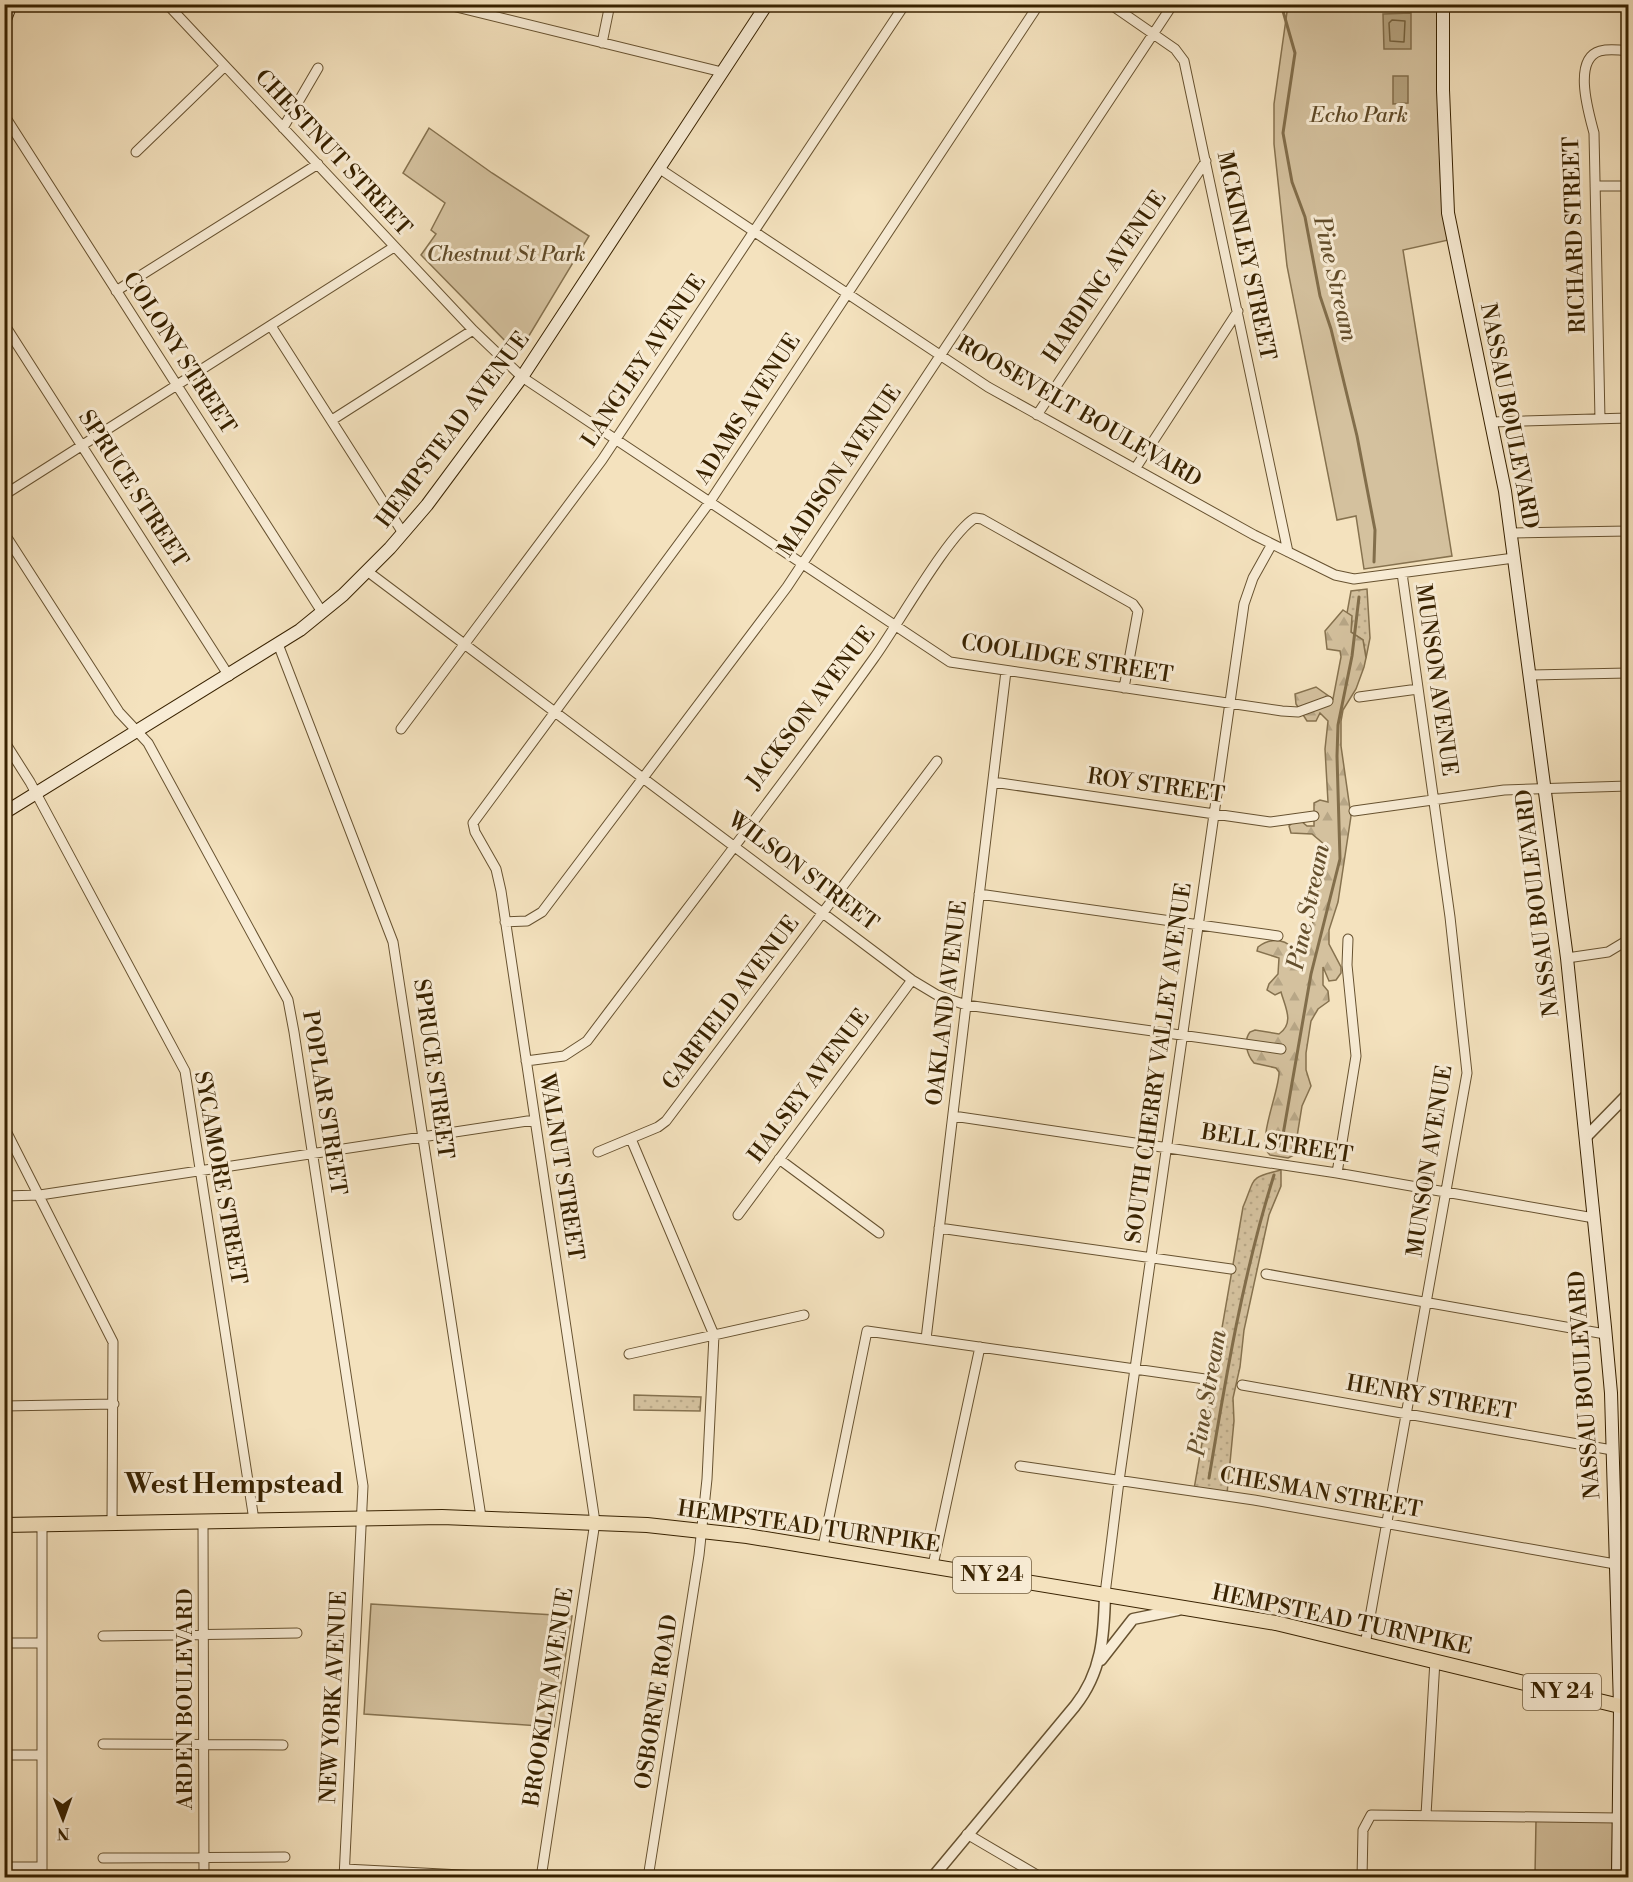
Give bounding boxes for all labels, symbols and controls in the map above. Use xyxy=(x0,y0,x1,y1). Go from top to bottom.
street label: CHESTNUT STREET xyxy=(249,64,417,242)
park label: Echo Park xyxy=(1309,102,1408,129)
street label: RICHARD STREET xyxy=(1558,136,1592,334)
street label: MCKINLEY STREET xyxy=(1211,149,1281,363)
street label: HARDING AVENUE xyxy=(1037,186,1173,368)
water label: Pine Stream xyxy=(1306,212,1364,345)
park label: Chestnut St Park xyxy=(426,241,586,268)
street label: COLONY STREET xyxy=(117,267,241,439)
street label: LANGLEY AVENUE xyxy=(576,269,712,453)
street label: NASSAU BOULEVARD xyxy=(1474,301,1544,531)
street label: HEMPSTEAD AVENUE xyxy=(370,327,536,533)
street label: ADAMS AVENUE xyxy=(689,329,807,490)
street label: ROOSEVELT BOULEVARD xyxy=(952,331,1206,493)
street label: MADISON AVENUE xyxy=(772,380,908,562)
street label: SPRUCE STREET xyxy=(72,405,194,573)
street label: MUNSON AVENUE xyxy=(1409,582,1463,778)
street label: JACKSON AVENUE xyxy=(740,621,881,796)
street label: COOLIDGE STREET xyxy=(959,629,1175,689)
street label: ROY STREET xyxy=(1086,763,1226,809)
street label: NASSAU BOULEVARD xyxy=(1511,788,1565,1018)
street label: WILSON STREET xyxy=(721,806,884,938)
water label: Pine Stream xyxy=(1281,841,1337,974)
street label: SOUTH CHERRY VALLEY AVENUE xyxy=(1120,881,1198,1245)
street label: OAKLAND AVENUE xyxy=(921,899,973,1107)
street label: GARFIELD AVENUE xyxy=(657,911,805,1095)
street label: SPRUCE STREET xyxy=(407,977,459,1161)
street label: HALSEY AVENUE xyxy=(742,1004,876,1168)
street label: POPLAR STREET xyxy=(296,1009,352,1197)
street label: MUNSON AVENUE xyxy=(1402,1063,1458,1259)
street label: SYCAMORE STREET xyxy=(188,1069,252,1287)
street label: WALNUT STREET xyxy=(533,1071,589,1262)
street label: BELL STREET xyxy=(1198,1119,1355,1169)
street label: NASSAU BOULEVARD xyxy=(1564,1270,1606,1500)
water label: Pine Stream xyxy=(1182,1327,1234,1460)
street label: HENRY STREET xyxy=(1344,1370,1518,1426)
street label: CHESMAN STREET xyxy=(1218,1462,1424,1524)
district label: West Hempstead xyxy=(123,1467,344,1502)
street label: HEMPSTEAD TURNPIKE xyxy=(676,1495,942,1559)
road number: NY 24 xyxy=(953,1557,1031,1593)
street label: HEMPSTEAD TURNPIKE xyxy=(1210,1579,1474,1661)
street label: BROOKLYN AVENUE xyxy=(518,1586,580,1809)
street label: ARDEN BOULEVARD xyxy=(172,1588,199,1811)
street label: NEW YORK AVENUE xyxy=(315,1590,353,1804)
street label: OSBORNE ROAD xyxy=(630,1613,684,1791)
road number: NY 24 xyxy=(1523,1674,1601,1710)
north arrow xyxy=(33,1789,93,1849)
text: N xyxy=(56,1823,70,1843)

